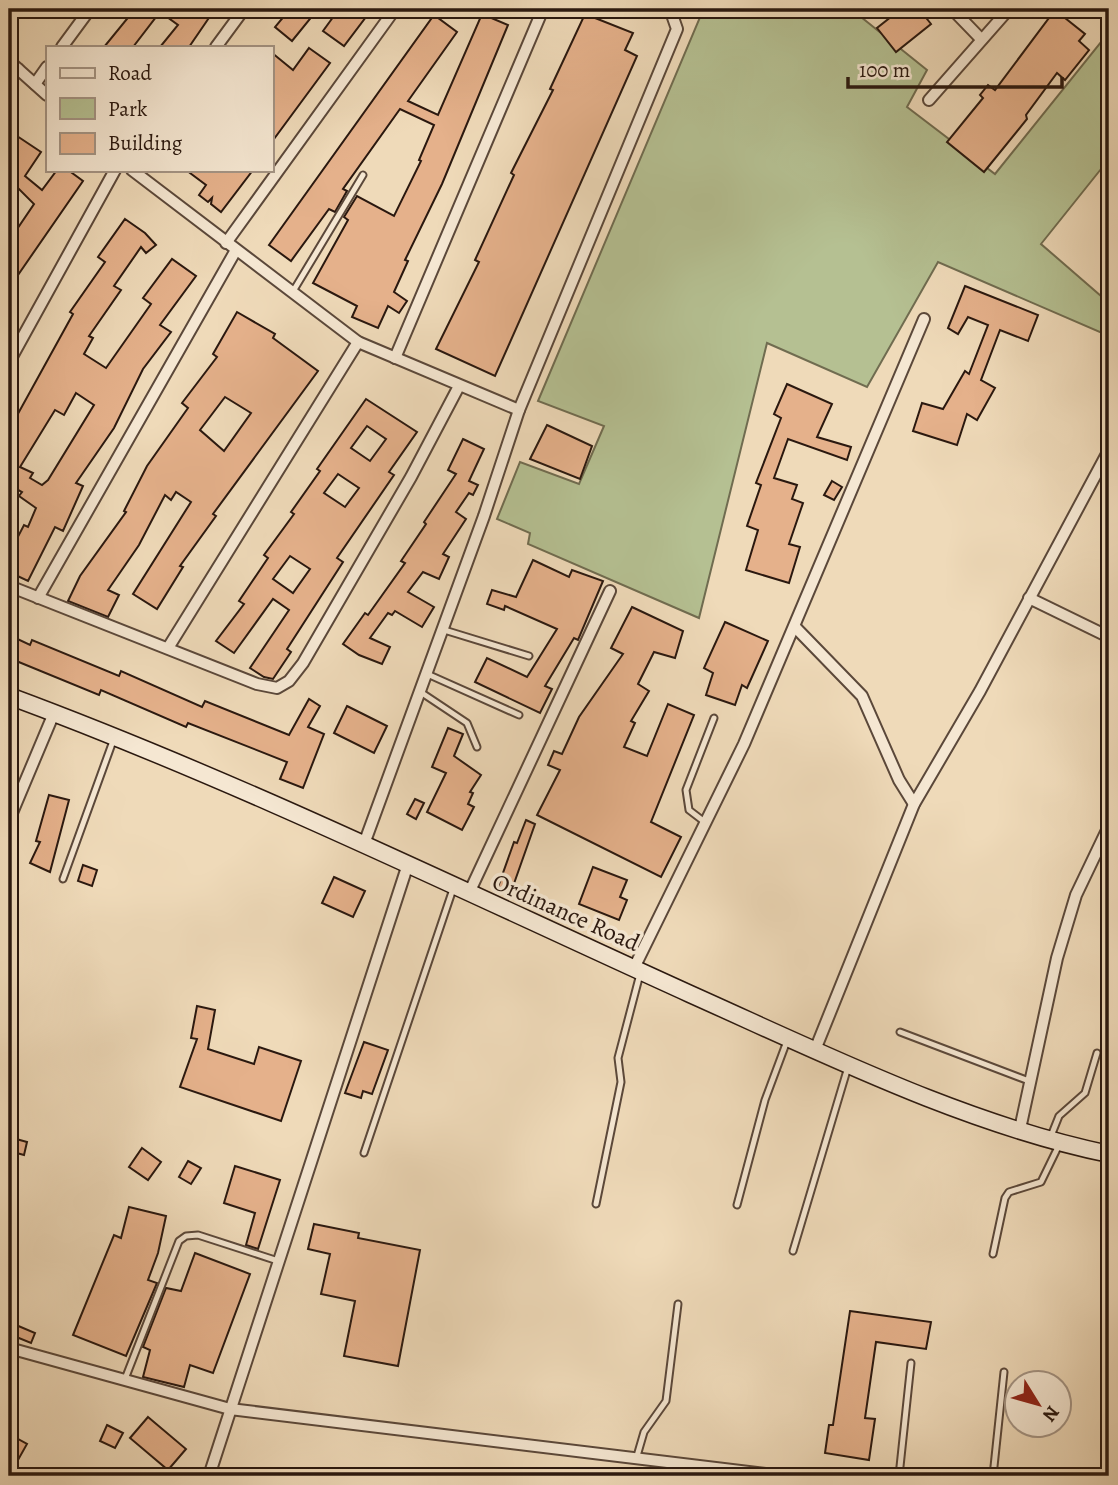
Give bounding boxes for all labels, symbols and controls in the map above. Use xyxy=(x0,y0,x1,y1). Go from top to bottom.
legend xyxy=(46,46,273,172)
scale bar xyxy=(848,46,1062,90)
text: 100 m xyxy=(859,56,910,84)
text: Road xyxy=(108,59,152,87)
text: Park xyxy=(108,95,148,123)
text: Building xyxy=(108,129,183,157)
street label: Ordinance Road xyxy=(487,865,645,959)
north arrow xyxy=(1002,1370,1072,1440)
text: N xyxy=(1036,1400,1065,1427)

